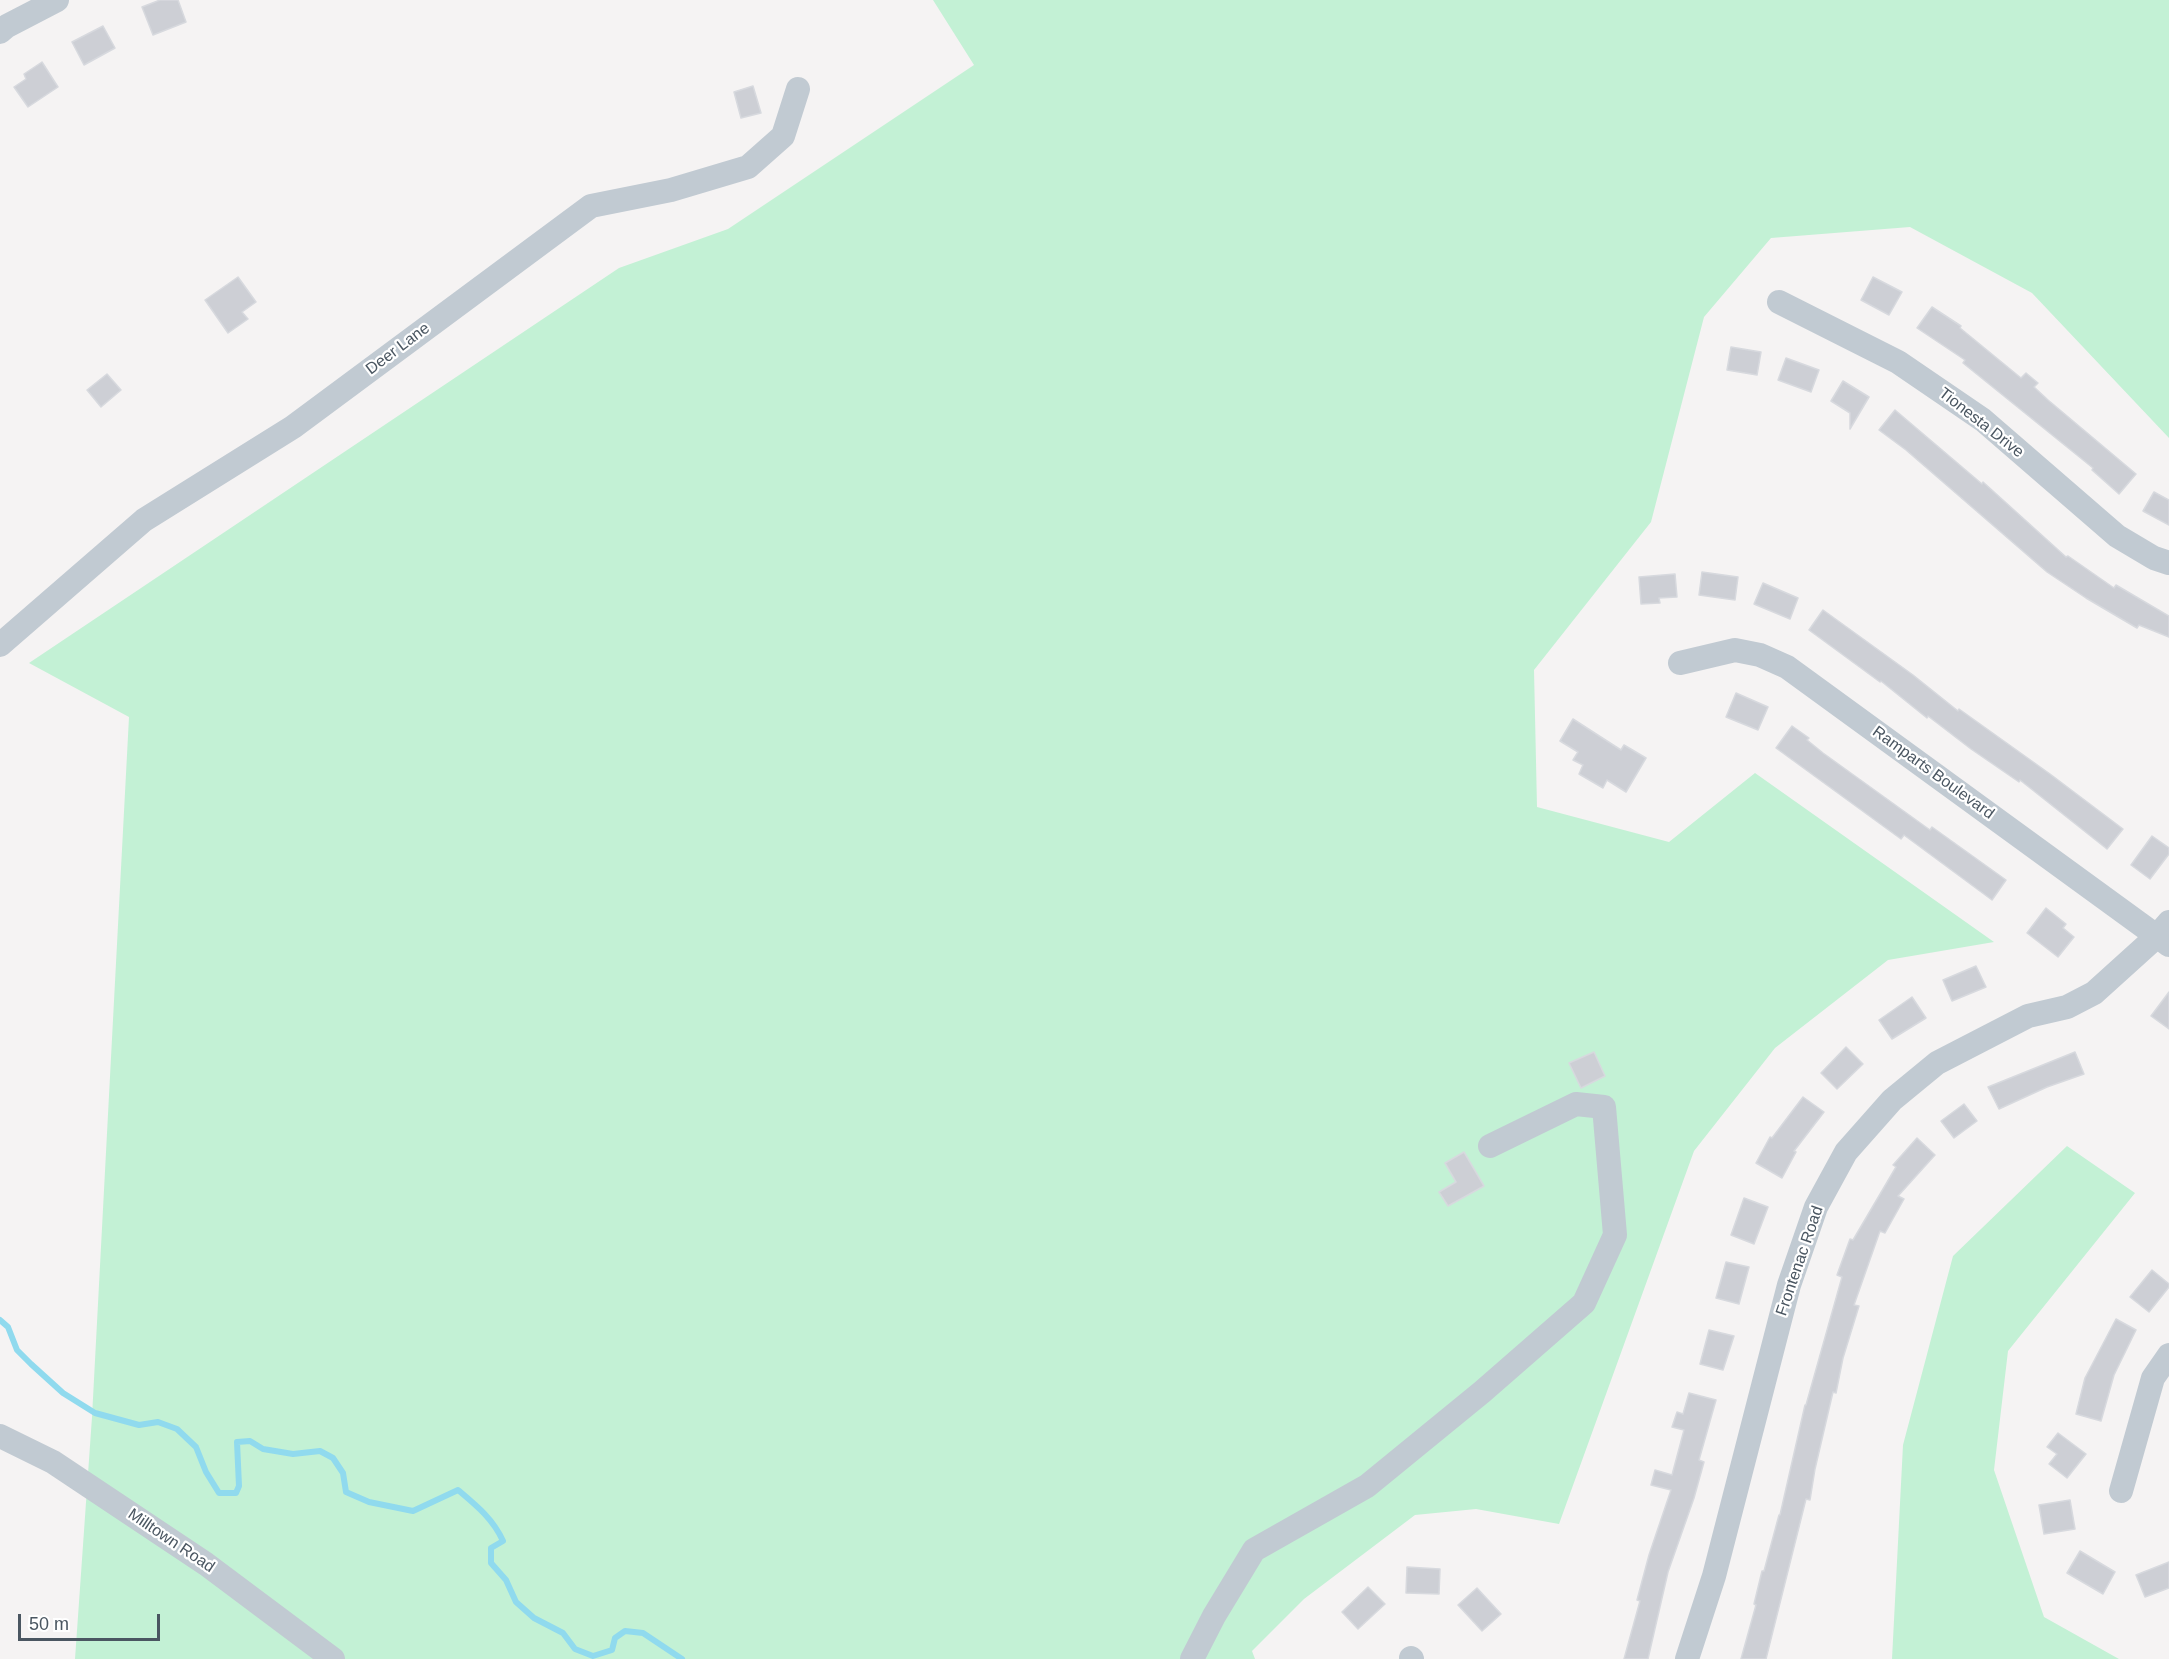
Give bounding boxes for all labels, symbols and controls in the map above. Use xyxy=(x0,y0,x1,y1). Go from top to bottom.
street label: Deer Lane xyxy=(362,319,434,379)
street label: Tionesta Drive xyxy=(1935,384,2027,462)
street label: Ramparts Boulevard xyxy=(1868,722,1998,824)
street label: Frontenac Road xyxy=(1772,1204,1828,1318)
street label: Milltown Road xyxy=(124,1505,218,1577)
scale bar xyxy=(21,1602,164,1640)
text: 50 m xyxy=(29,1614,69,1634)

